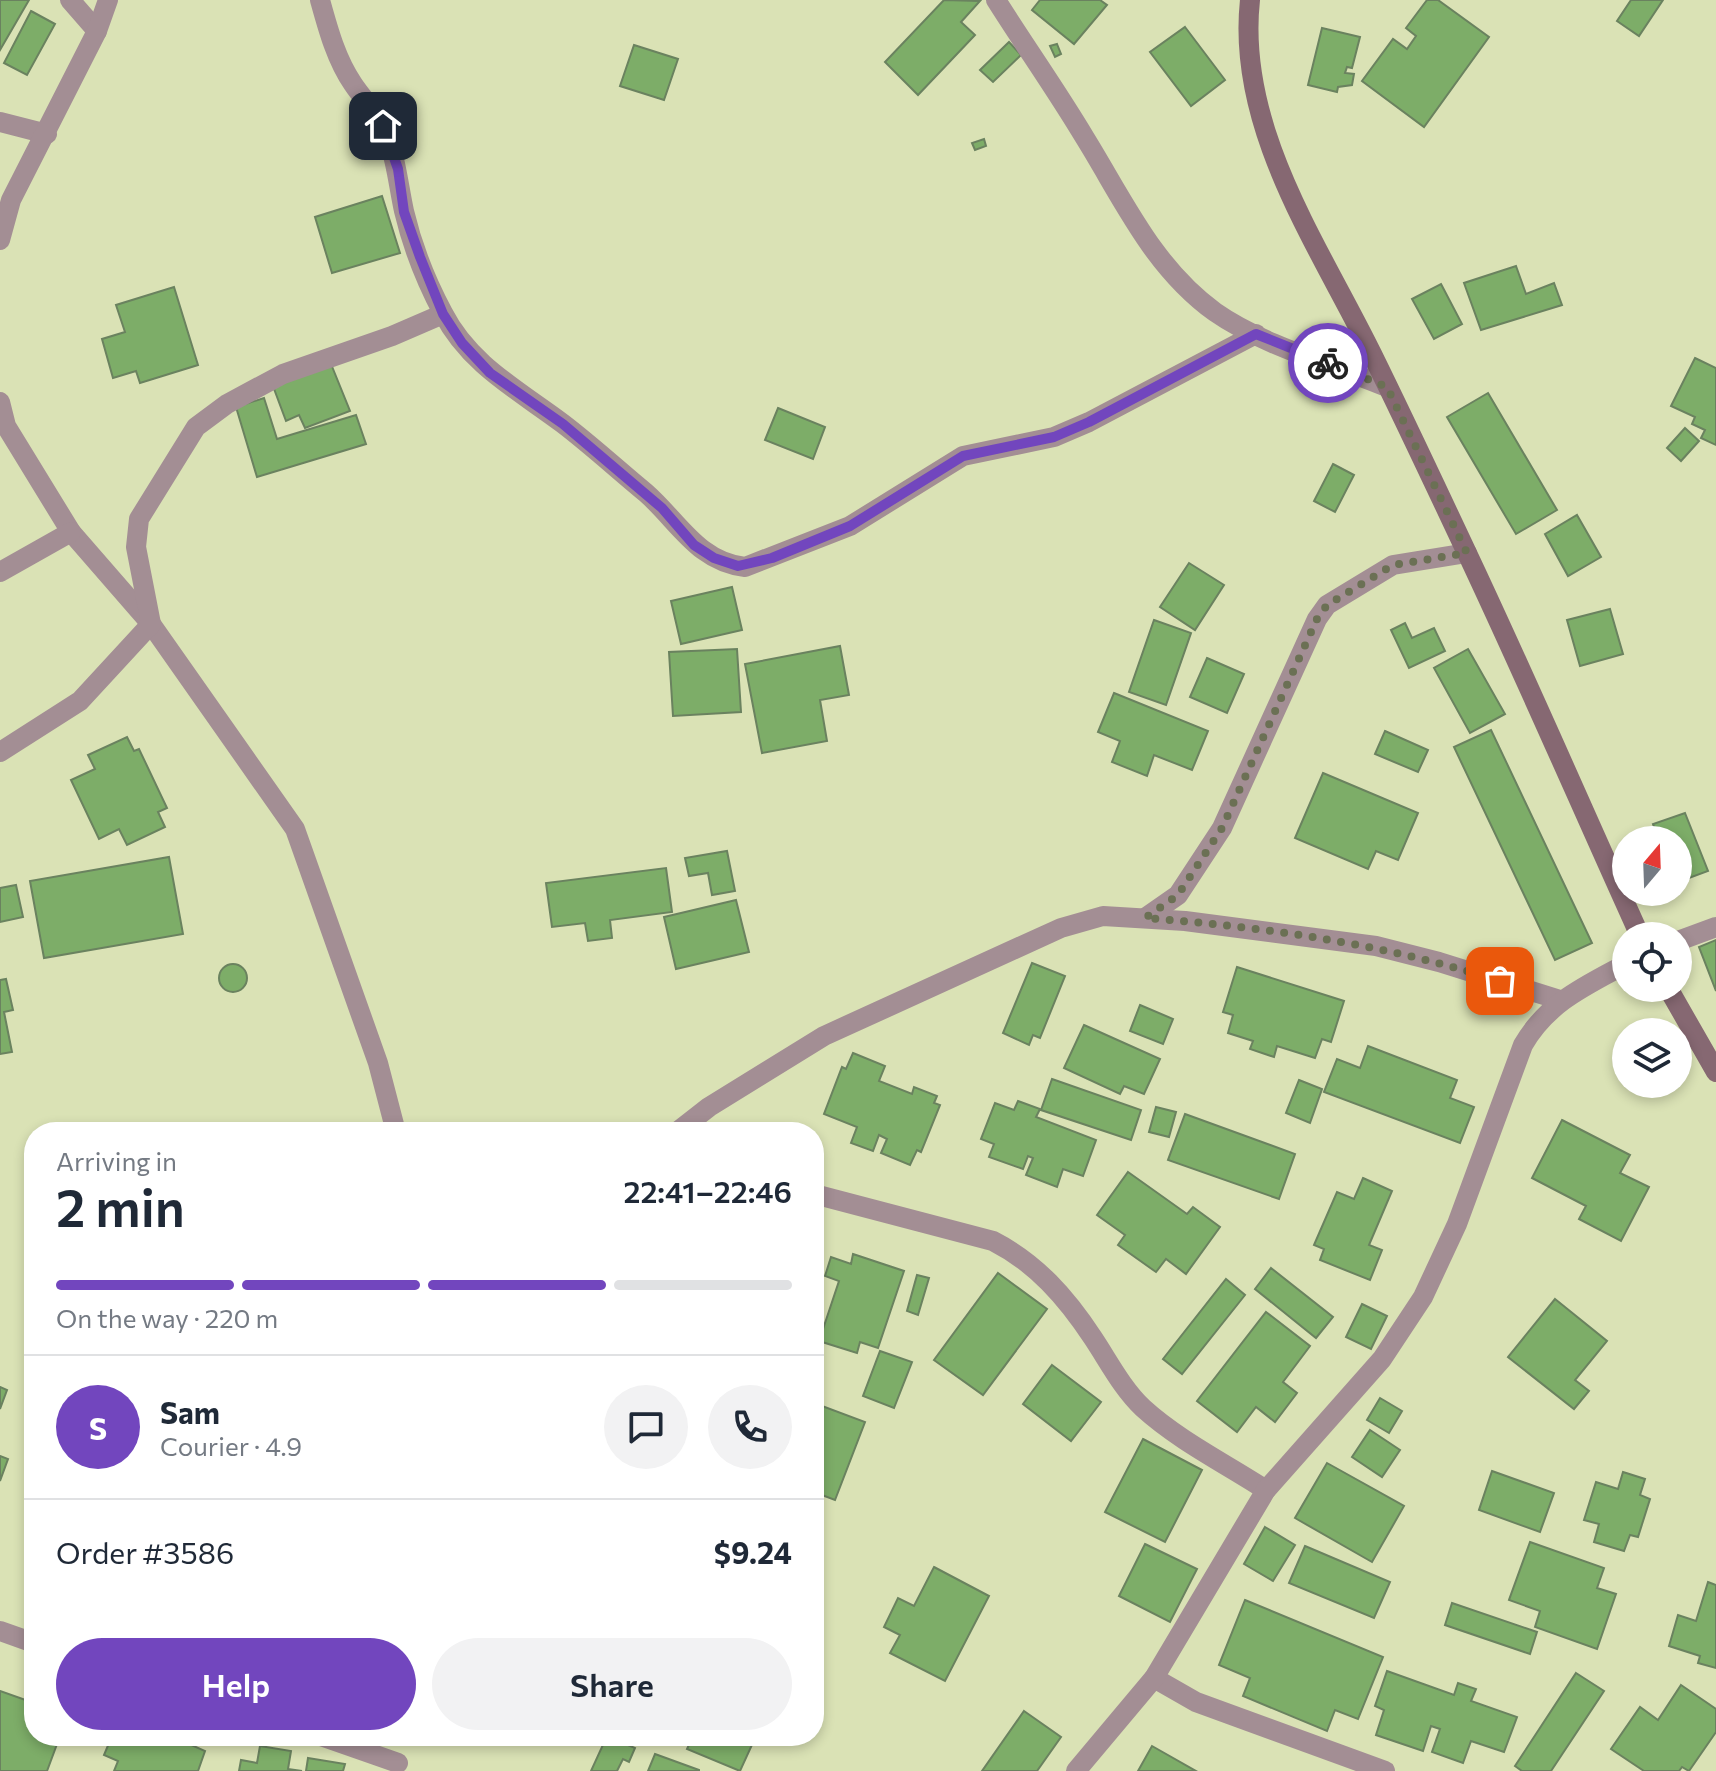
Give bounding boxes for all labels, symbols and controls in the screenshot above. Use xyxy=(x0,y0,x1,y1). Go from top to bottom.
pin xyxy=(349,92,417,160)
icon: home xyxy=(361,104,405,148)
courier xyxy=(1288,323,1368,403)
icon: bike xyxy=(1306,341,1350,385)
north arrow xyxy=(1612,826,1692,906)
map controls xyxy=(1612,826,1692,1098)
button: locate xyxy=(1612,922,1692,1002)
pin xyxy=(1466,947,1534,1015)
icon: bag xyxy=(1478,959,1522,1003)
button: layers xyxy=(1612,1018,1692,1098)
text: Arriving in xyxy=(56,1145,177,1176)
text: 22:41–22:46 xyxy=(623,1172,792,1209)
text: 2 min xyxy=(56,1174,185,1238)
text: On the way · 220 m xyxy=(56,1302,278,1333)
button: chat xyxy=(604,1385,688,1469)
button: phone xyxy=(708,1385,792,1469)
text: Sam xyxy=(160,1393,220,1430)
text: S xyxy=(89,1409,107,1446)
text: Courier · 4.9 xyxy=(160,1430,302,1461)
text: Order #3586 xyxy=(56,1533,234,1570)
text: $9.24 xyxy=(714,1533,792,1570)
button: Help xyxy=(56,1638,416,1730)
button: Share xyxy=(432,1638,792,1730)

